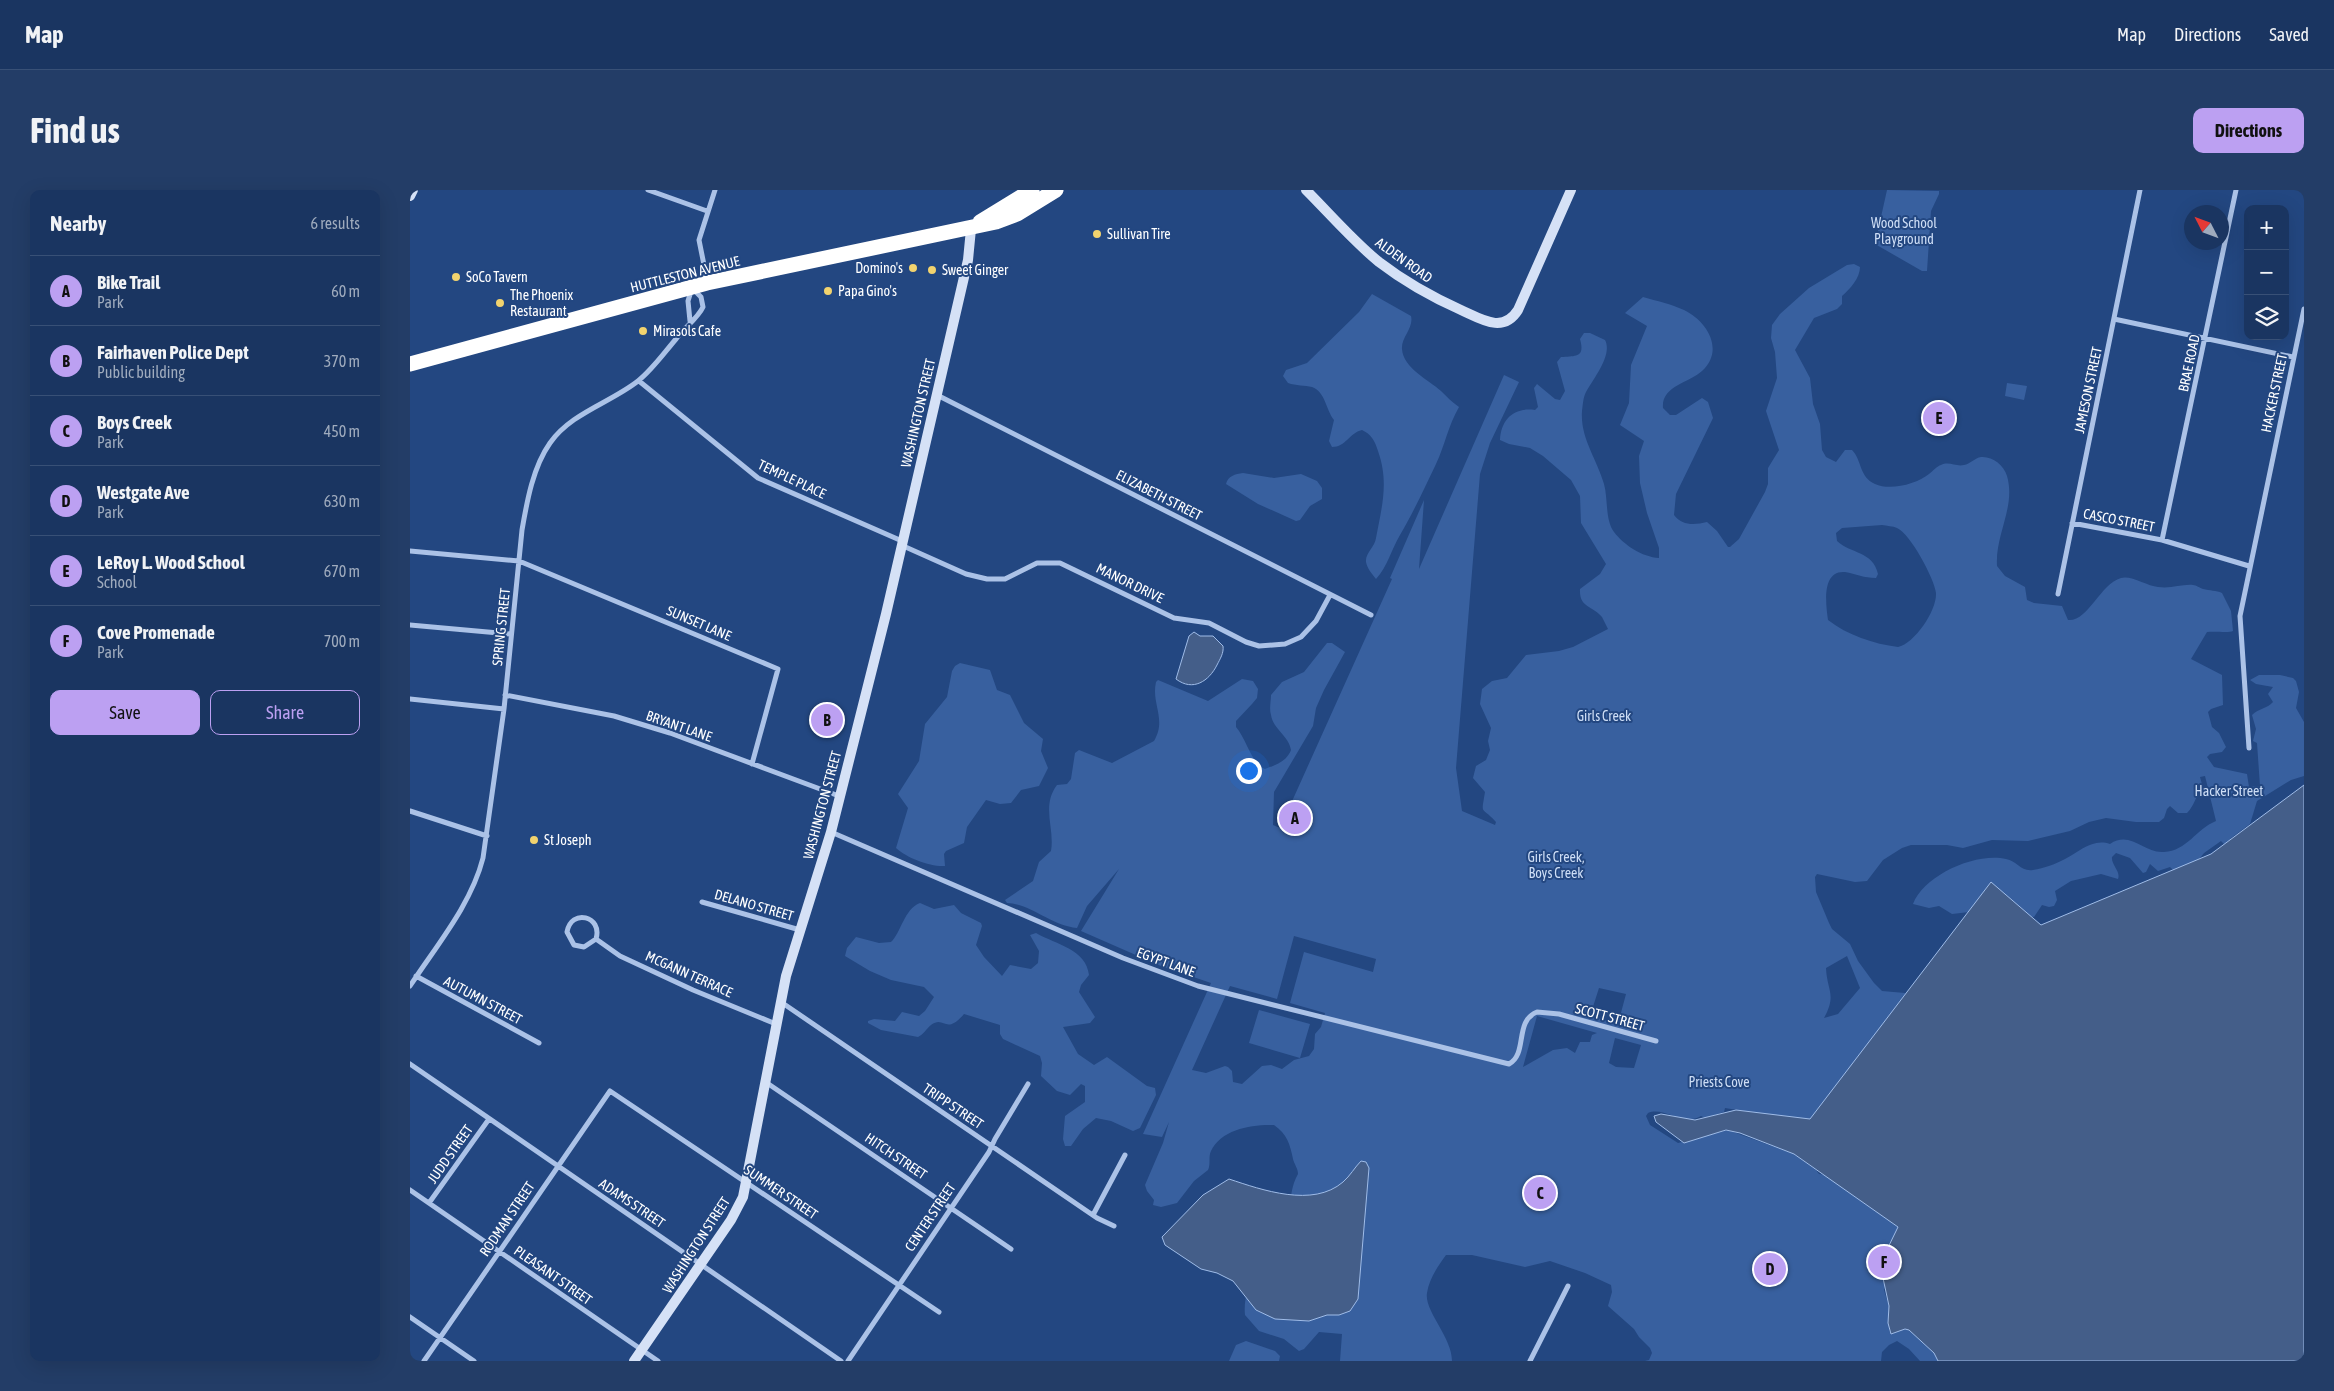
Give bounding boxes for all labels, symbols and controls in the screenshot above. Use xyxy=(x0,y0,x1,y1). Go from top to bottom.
text: Map xyxy=(25,21,64,48)
text: Map xyxy=(2117,24,2146,45)
text: Directions xyxy=(2174,24,2241,45)
text: Saved xyxy=(2269,24,2309,45)
button: Directions xyxy=(2193,108,2304,153)
text: Find us xyxy=(30,110,120,150)
north arrow xyxy=(2184,205,2229,250)
map controls xyxy=(2244,205,2289,340)
button: + xyxy=(2244,205,2289,250)
text: Nearby xyxy=(50,211,106,235)
text: 6 results xyxy=(310,214,360,232)
park label: Wood School Playground xyxy=(1871,215,1937,247)
place label: Sullivan Tire xyxy=(1107,226,1171,242)
marker: Sullivan Tire xyxy=(1091,228,1103,240)
street label: ALDEN ROAD xyxy=(1373,234,1436,286)
button: − xyxy=(2244,250,2289,295)
street label: HUTTLESTON AVENUE xyxy=(629,253,741,295)
place label: Domino's xyxy=(855,260,903,276)
marker: Domino's xyxy=(907,262,919,274)
place label: Sweet Ginger xyxy=(942,262,1009,278)
marker: Sweet Ginger xyxy=(926,264,938,276)
place label: SoCo Tavern xyxy=(466,269,528,285)
text: Bike Trail xyxy=(97,271,160,293)
marker: SoCo Tavern xyxy=(450,271,462,283)
text: A xyxy=(62,282,70,300)
text: 60 m xyxy=(331,282,360,300)
place label: Papa Gino's xyxy=(838,283,897,299)
marker: Papa Gino's xyxy=(822,285,834,297)
place label: The Phoenix Restaurant xyxy=(510,287,574,319)
text: Park xyxy=(97,293,124,311)
button: layers xyxy=(2244,295,2289,340)
marker: The Phoenix Restaurant xyxy=(494,297,506,309)
place label: Mirasols Cafe xyxy=(653,323,721,339)
marker: Mirasols Cafe xyxy=(637,325,649,337)
street label: BRAE ROAD xyxy=(2175,333,2203,393)
text: Fairhaven Police Dept xyxy=(97,341,249,363)
street label: JAMESON STREET xyxy=(2071,345,2105,435)
text: B xyxy=(62,352,70,370)
text: 370 m xyxy=(324,352,360,370)
street label: HACKER STREET xyxy=(2258,352,2290,434)
street label: WASHINGTON STREET xyxy=(898,357,938,469)
text: Public building xyxy=(97,363,185,381)
pin: E xyxy=(1923,399,1955,437)
text: Boys Creek xyxy=(97,411,172,433)
text: C xyxy=(62,422,70,440)
text: 450 m xyxy=(324,422,360,440)
text: Park xyxy=(97,433,124,451)
street label: TEMPLE PLACE xyxy=(756,456,829,502)
street label: ELIZABETH STREET xyxy=(1113,467,1205,523)
text: Westgate Ave xyxy=(97,481,190,503)
text: D xyxy=(62,492,70,510)
text: 630 m xyxy=(324,492,360,510)
text: Park xyxy=(97,503,124,521)
street label: CASCO STREET xyxy=(2082,505,2156,535)
text: LeRoy L. Wood School xyxy=(97,551,245,573)
street label: MANOR DRIVE xyxy=(1094,560,1166,606)
text: E xyxy=(63,562,69,580)
text: 670 m xyxy=(324,562,360,580)
text: School xyxy=(97,573,137,591)
street label: SPRING STREET xyxy=(489,587,513,667)
street label: SUNSET LANE xyxy=(664,602,734,644)
text: Cove Promenade xyxy=(97,621,215,643)
text: F xyxy=(63,632,69,650)
text: 700 m xyxy=(324,632,360,650)
text: Park xyxy=(97,643,124,661)
button: Save xyxy=(50,690,200,735)
button: Share xyxy=(210,690,360,735)
pin: B xyxy=(811,701,843,739)
street label: BRYANT LANE xyxy=(644,707,714,745)
park label: Girls Creek xyxy=(1577,708,1631,724)
street label: WASHINGTON STREET xyxy=(800,749,844,861)
your location xyxy=(1236,758,1262,784)
park label: Hacker Street xyxy=(2195,783,2263,799)
pin: A xyxy=(1279,799,1311,837)
place label: St Joseph xyxy=(544,832,592,848)
marker: St Joseph xyxy=(528,834,540,846)
park label: Girls Creek, Boys Creek xyxy=(1527,849,1585,881)
street label: DELANO STREET xyxy=(713,886,795,924)
street label: EGYPT LANE xyxy=(1135,944,1197,980)
street label: MCGANN TERRACE xyxy=(643,948,735,1000)
street label: AUTUMN STREET xyxy=(441,973,525,1027)
street label: SCOTT STREET xyxy=(1574,1000,1646,1034)
park label: Priests Cove xyxy=(1688,1074,1750,1090)
street label: TRIPP STREET xyxy=(920,1080,986,1132)
street label: JUDD STREET xyxy=(424,1122,476,1186)
street label: HITCH STREET xyxy=(862,1130,930,1182)
street label: SUMMER STREET xyxy=(741,1162,821,1222)
pin: C xyxy=(1524,1174,1556,1212)
street label: ADAMS STREET xyxy=(596,1175,668,1231)
street label: RODMAN STREET xyxy=(476,1179,538,1259)
street label: CENTER STREET xyxy=(901,1180,959,1254)
street label: WASHINGTON STREET xyxy=(659,1194,733,1296)
street label: PLEASANT STREET xyxy=(511,1242,595,1308)
pin: F xyxy=(1868,1243,1900,1281)
pin: D xyxy=(1754,1250,1786,1288)

